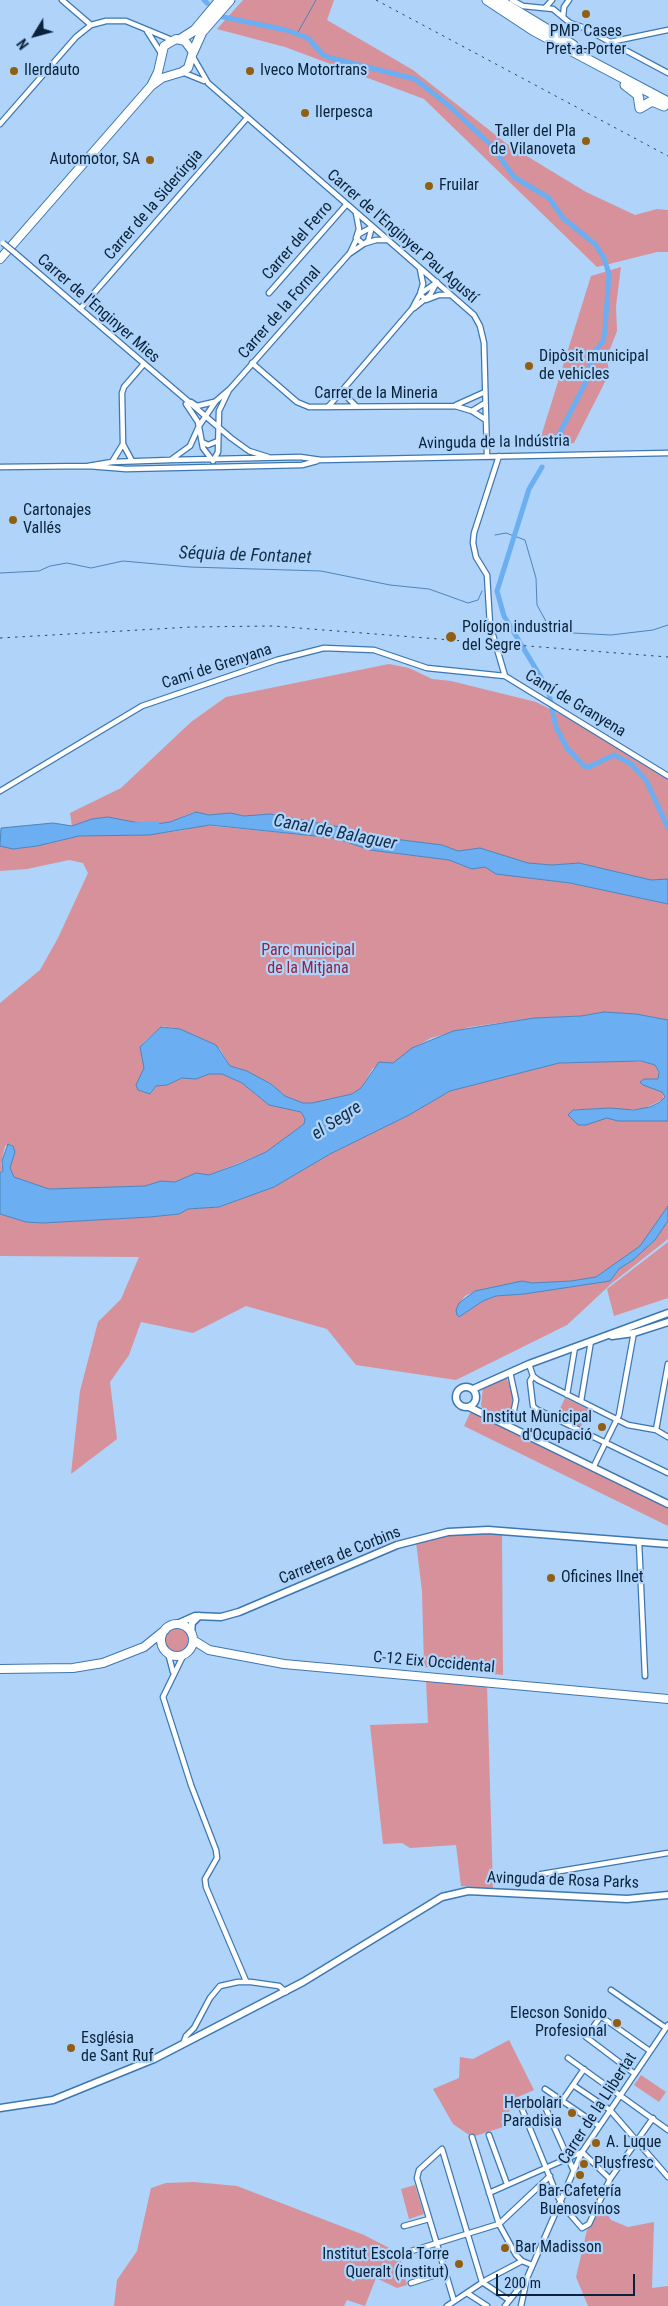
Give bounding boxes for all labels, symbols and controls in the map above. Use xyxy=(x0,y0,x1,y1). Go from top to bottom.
marker: PMP Cases Pret-a-Porter xyxy=(580,8,592,20)
north arrow xyxy=(10,10,60,60)
place label: PMP Cases Pret-a-Porter xyxy=(546,22,626,60)
text: N xyxy=(14,36,32,52)
place label: Ilerdauto xyxy=(24,61,80,81)
place label: Iveco Motortrans xyxy=(260,61,367,81)
marker: Ilerdauto xyxy=(8,65,20,77)
marker: Iveco Motortrans xyxy=(244,65,256,77)
place label: Ilerpesca xyxy=(315,103,373,123)
marker: Ilerpesca xyxy=(299,107,311,119)
place label: Taller del Pla de Vilanoveta xyxy=(491,122,576,160)
marker: Taller del Pla de Vilanoveta xyxy=(580,135,592,147)
street label: Carrer de la Siderúrgia xyxy=(101,146,207,264)
place label: Automotor, SA xyxy=(50,150,140,170)
marker: Automotor, SA xyxy=(144,154,156,166)
street label: Carrer de l'Enginyer Pau Agustí xyxy=(322,166,482,308)
place label: Fruilar xyxy=(439,176,479,196)
marker: Fruilar xyxy=(423,180,435,192)
street label: Carrer del Ferro xyxy=(259,198,337,284)
street label: Carrer de l'Enginyer Mies xyxy=(33,251,163,367)
street label: Carrer de la Fornal xyxy=(235,263,325,363)
place label: Dipòsit municipal de vehicles xyxy=(539,347,649,385)
marker: Dipòsit municipal de vehicles xyxy=(523,360,535,372)
street label: Carrer de la Mineria xyxy=(314,384,438,404)
street label: Avinguda de la Indústria xyxy=(418,432,570,454)
place label: Cartonajes Vallés xyxy=(23,501,91,539)
marker: Cartonajes Vallés xyxy=(7,514,19,526)
water label: Séquia de Fontanet xyxy=(178,543,312,569)
place label: Polígon industrial del Segre xyxy=(462,618,573,656)
marker: Polígon industrial del Segre xyxy=(444,630,458,644)
street label: Camí de Grenyana xyxy=(160,640,274,694)
street label: Camí de Granyena xyxy=(521,666,629,742)
water label: Canal de Balaguer xyxy=(272,810,398,856)
park label: Parc municipal de la Mitjana xyxy=(261,941,355,979)
water label: el Segre xyxy=(308,1097,366,1145)
place label: Institut Municipal d'Ocupació xyxy=(482,1408,592,1446)
marker: Institut Municipal d'Ocupació xyxy=(596,1421,608,1433)
street label: Carretera de Corbins xyxy=(276,1523,404,1589)
place label: Oficines Ilnet xyxy=(561,1568,643,1588)
marker: Oficines Ilnet xyxy=(545,1572,557,1584)
street label: C-12 Eix Occidental xyxy=(372,1648,496,1678)
street label: Avinguda de Rosa Parks xyxy=(487,1869,639,1893)
place label: Elecson Sonido Profesional xyxy=(510,2004,607,2042)
marker: Elecson Sonido Profesional xyxy=(611,2017,623,2029)
place label: Església de Sant Ruf xyxy=(81,2029,154,2067)
marker: Església de Sant Ruf xyxy=(65,2042,77,2054)
street label: Carrer de la Llibertat xyxy=(555,2050,641,2168)
place label: Herbolari Paradisia xyxy=(503,2094,562,2132)
marker: Herbolari Paradisia xyxy=(566,2107,578,2119)
place label: A. Luque xyxy=(606,2133,661,2153)
marker: A. Luque xyxy=(590,2137,602,2149)
place label: Plusfresc xyxy=(594,2154,654,2174)
marker: Plusfresc xyxy=(578,2158,590,2170)
marker: Bar-Cafetería Buenosvinos xyxy=(574,2169,586,2181)
place label: Bar-Cafetería Buenosvinos xyxy=(539,2182,621,2220)
place label: Bar Madisson xyxy=(515,2238,602,2258)
marker: Bar Madisson xyxy=(499,2242,511,2254)
place label: Institut Escola Torre Queralt (institut) xyxy=(322,2245,449,2283)
marker: Institut Escola Torre Queralt (institut) xyxy=(453,2258,465,2270)
scale bar xyxy=(498,2264,637,2296)
text: 200 m xyxy=(504,2274,541,2292)

